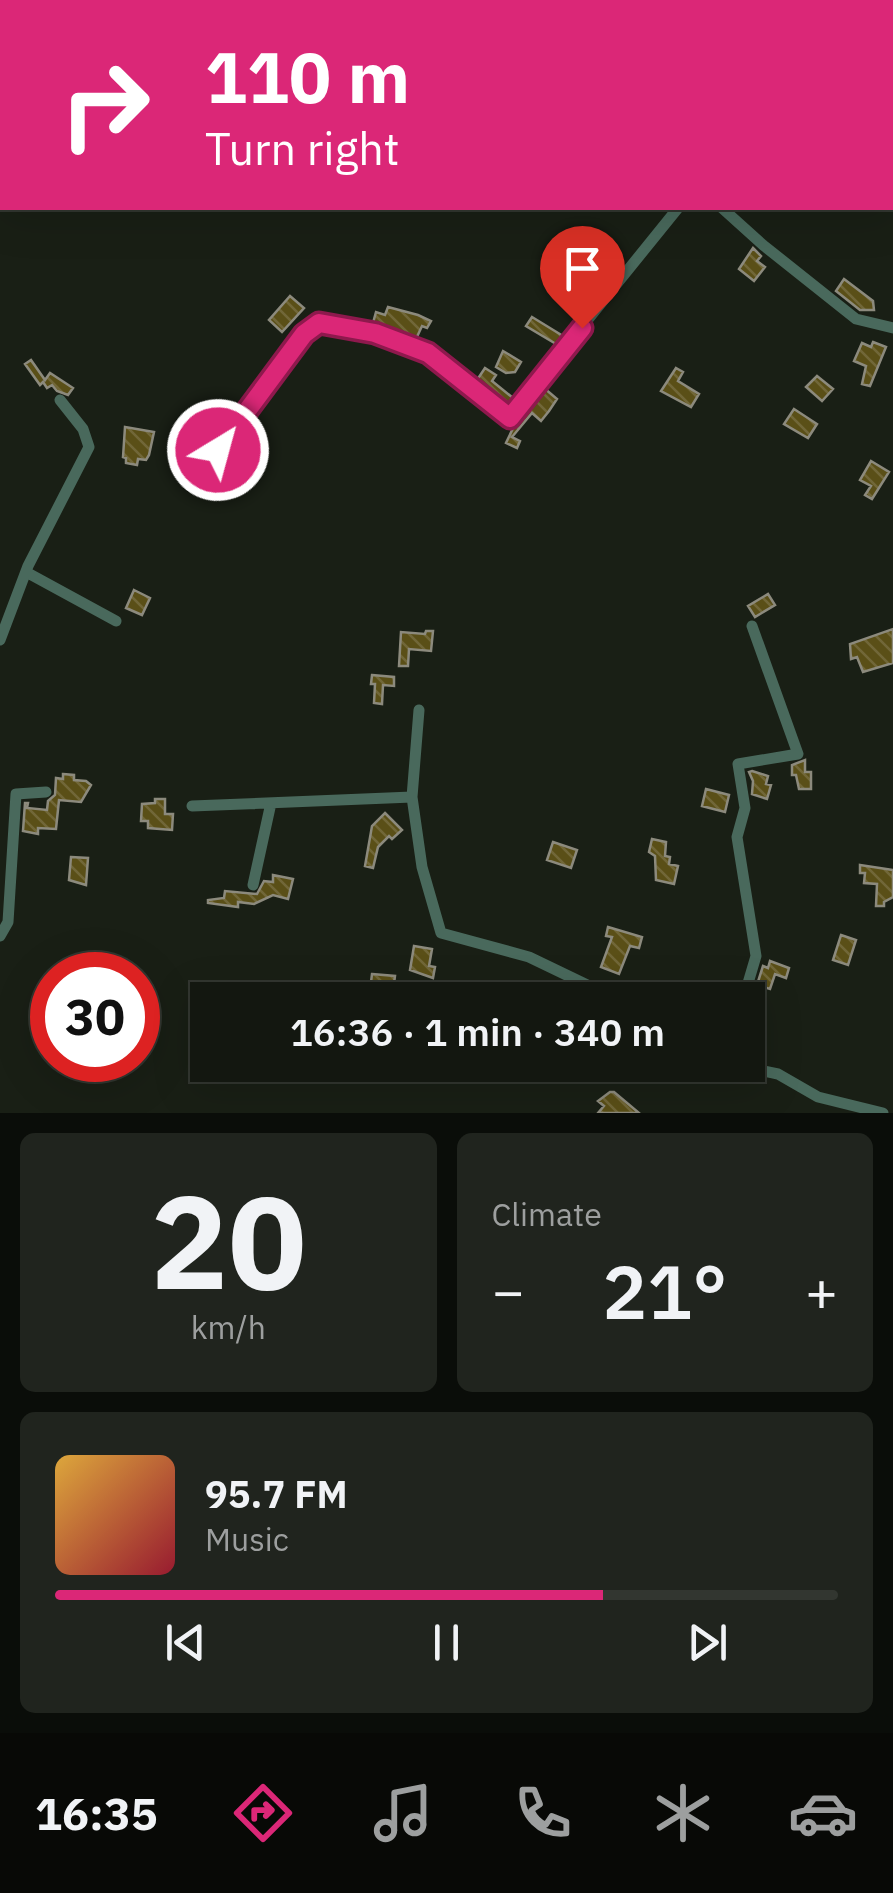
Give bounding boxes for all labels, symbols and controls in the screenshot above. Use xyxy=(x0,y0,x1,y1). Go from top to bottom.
text: 110 m xyxy=(205,31,410,122)
icon: right xyxy=(40,40,170,170)
text: Turn right xyxy=(205,119,400,177)
pin xyxy=(540,226,625,329)
icon: arrive xyxy=(555,241,610,296)
position arrow xyxy=(166,398,270,502)
speed limit sign: 30 xyxy=(30,952,160,1082)
text: 16:36 · 1 min · 340 m xyxy=(290,1007,665,1056)
text: 20 xyxy=(150,1156,306,1325)
text: Climate xyxy=(492,1193,602,1235)
text: 21° xyxy=(602,1242,727,1340)
text: − xyxy=(492,1255,525,1326)
text: + xyxy=(805,1255,838,1326)
text: km/h xyxy=(191,1306,266,1348)
text: 95.7 FM xyxy=(205,1469,348,1518)
text: Music xyxy=(205,1518,289,1560)
icon: previous xyxy=(158,1615,213,1670)
icon: pause xyxy=(419,1615,474,1670)
icon: next xyxy=(680,1615,735,1670)
icon: directions xyxy=(228,1778,298,1848)
icon: music xyxy=(368,1778,438,1848)
icon: phone xyxy=(508,1778,578,1848)
icon: climate xyxy=(648,1778,718,1848)
icon: car xyxy=(788,1778,858,1848)
text: 16:35 xyxy=(35,1784,158,1842)

